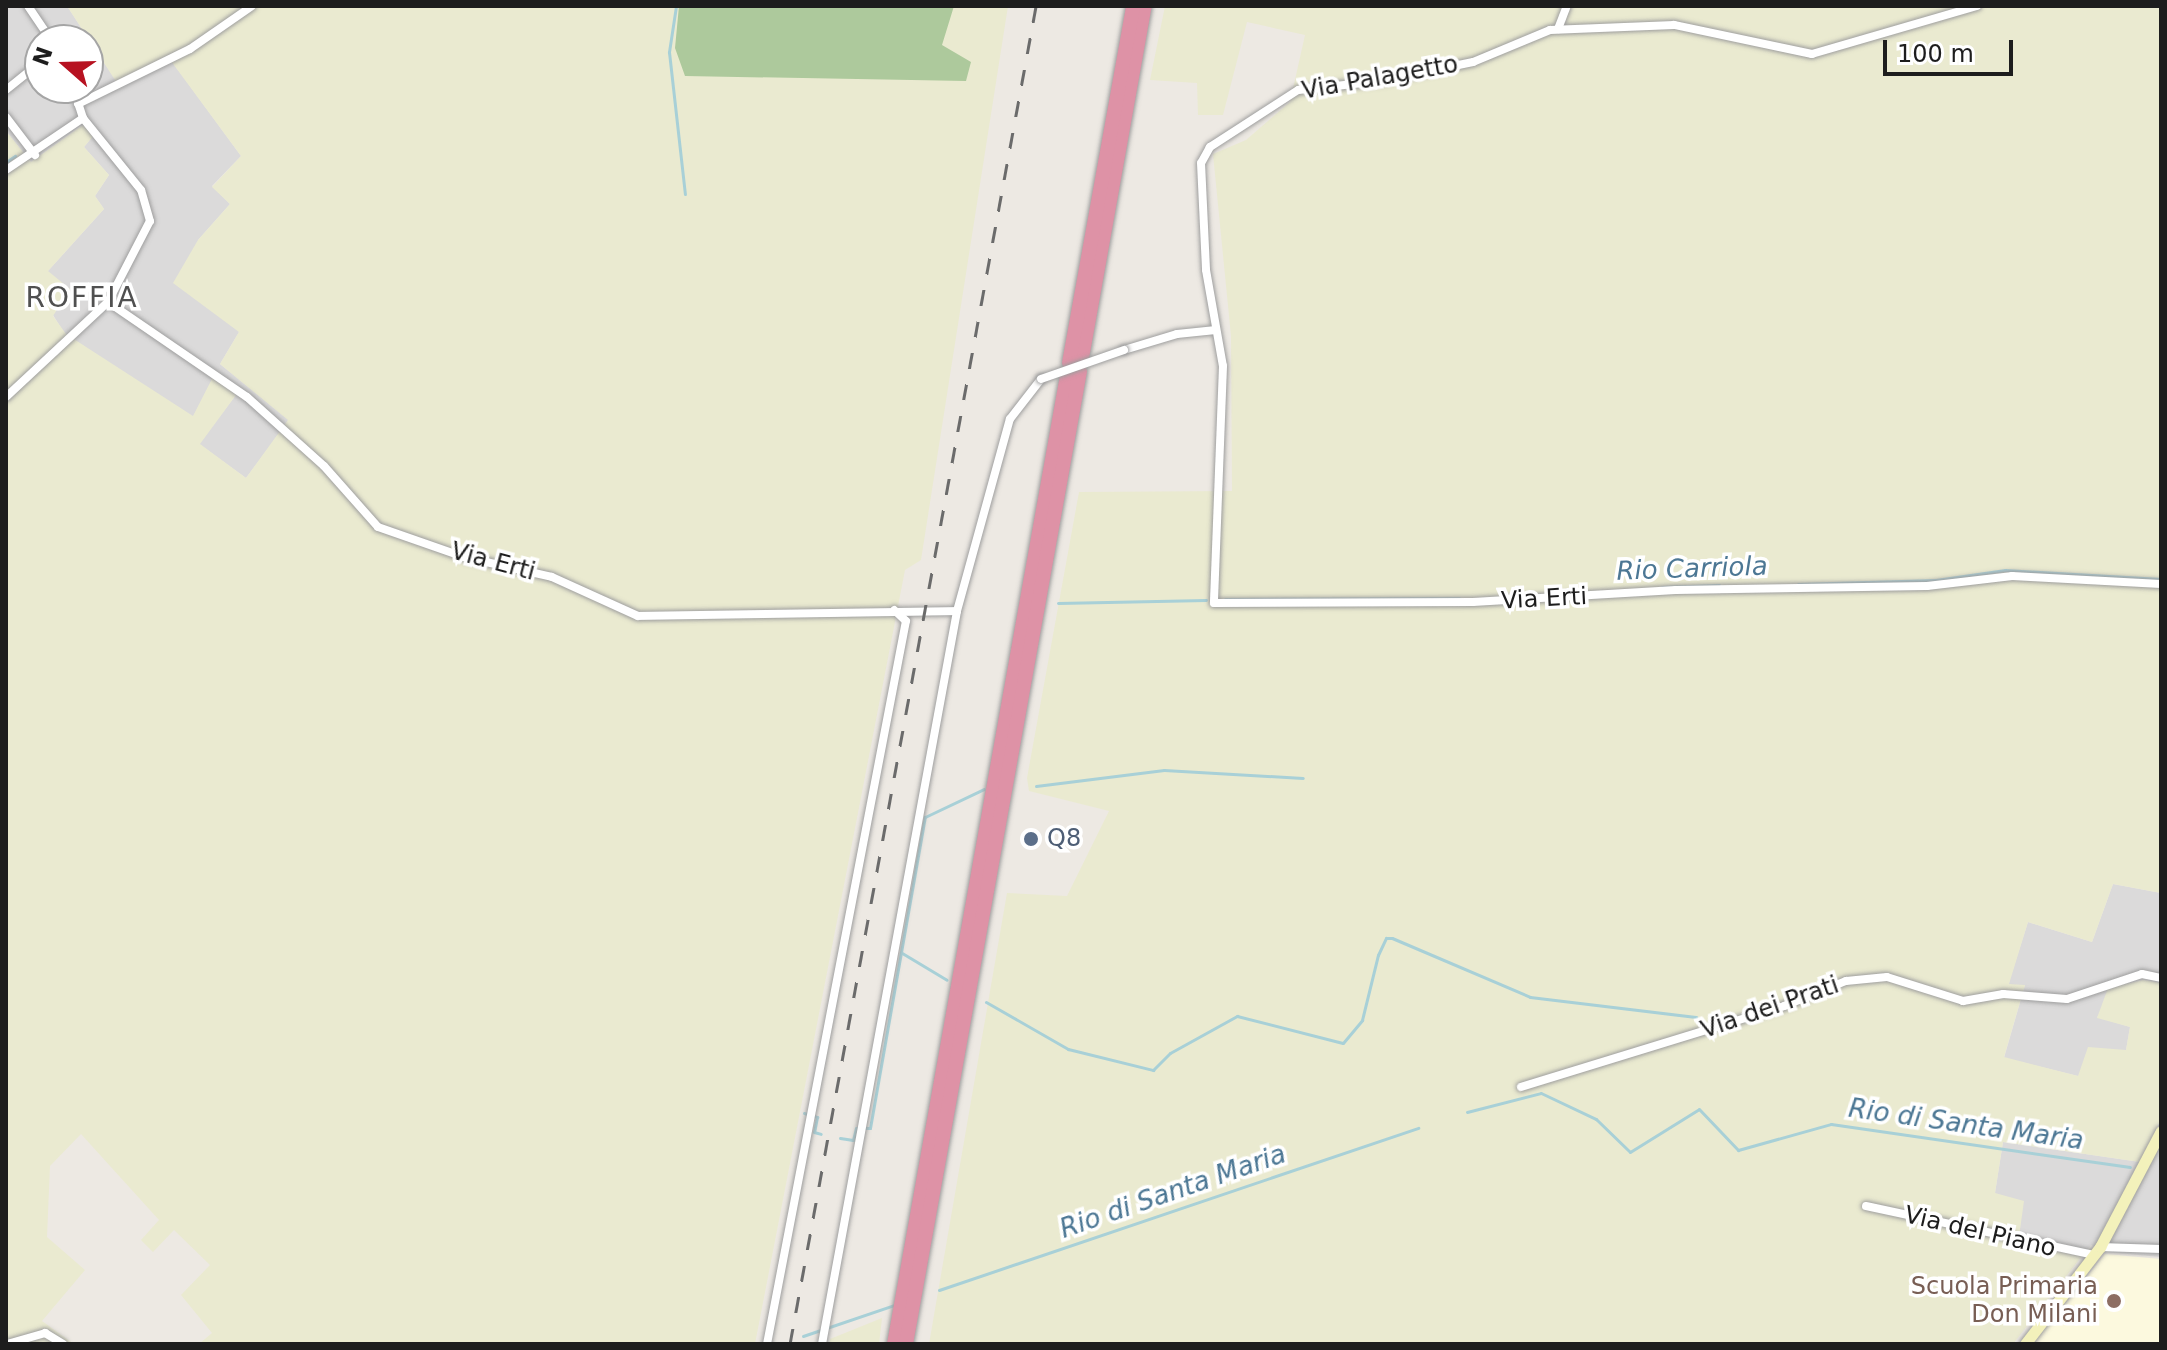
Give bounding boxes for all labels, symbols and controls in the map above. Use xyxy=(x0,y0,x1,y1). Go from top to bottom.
north arrow xyxy=(24,24,104,104)
scale bar xyxy=(1887,24,2017,74)
text: 100 m xyxy=(1897,40,1974,68)
text: N xyxy=(28,43,58,69)
street label: Via Palagetto xyxy=(1300,50,1460,106)
district label: ROFFIA xyxy=(25,281,139,315)
street label: Via Erti xyxy=(448,537,538,587)
water label: Rio Carriola xyxy=(1616,551,1768,587)
street label: Via Erti xyxy=(1500,582,1588,616)
place label: Q8 xyxy=(1047,825,1081,853)
marker: Q8 xyxy=(1022,830,1040,848)
street label: Via dei Prati xyxy=(1697,971,1843,1045)
water label: Rio di Santa Maria xyxy=(1846,1093,2086,1157)
water label: Rio di Santa Maria xyxy=(1056,1139,1290,1245)
street label: Via del Piano xyxy=(1902,1201,2058,1263)
place label: Scuola Primaria Don Milani xyxy=(1911,1273,2098,1329)
marker: Scuola Primaria Don Milani xyxy=(2105,1292,2123,1310)

